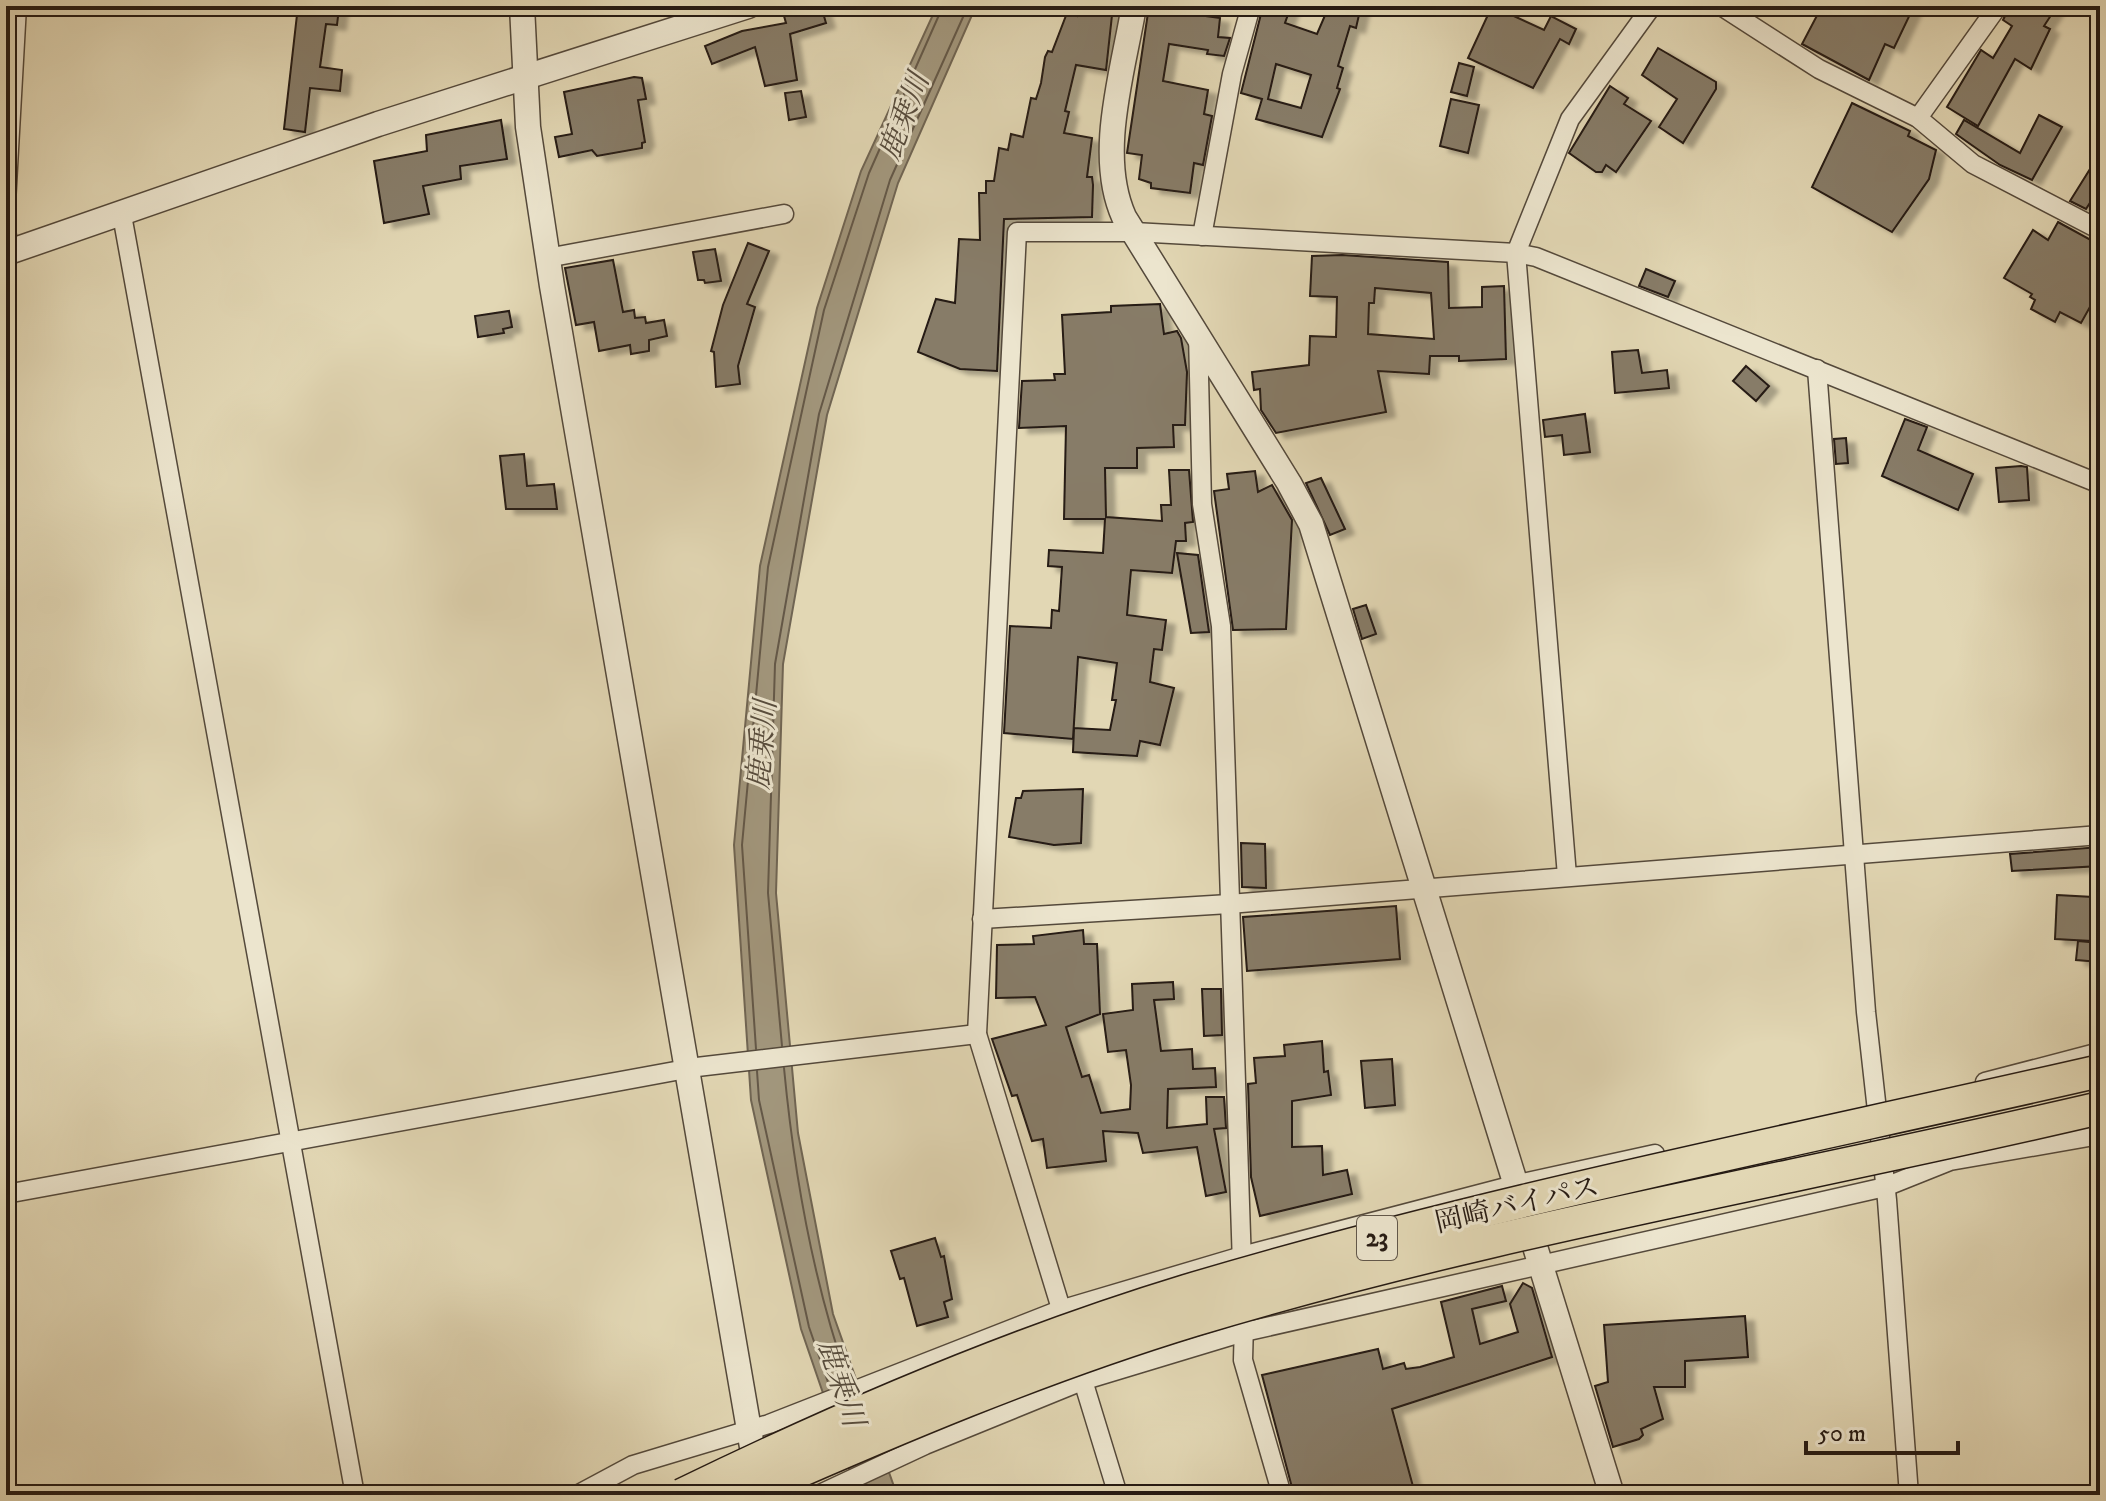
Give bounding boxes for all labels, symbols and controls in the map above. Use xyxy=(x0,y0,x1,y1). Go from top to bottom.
water label: 鹿乗川 xyxy=(872,66,939,166)
water label: 鹿乗川 xyxy=(741,696,786,791)
street label: 岡崎バイパス xyxy=(1431,1169,1603,1241)
road number: 23 xyxy=(1357,1216,1397,1260)
water label: 鹿乗川 xyxy=(808,1334,872,1434)
scale bar xyxy=(1806,1405,1958,1455)
text: 50 m xyxy=(1818,1419,1866,1449)

